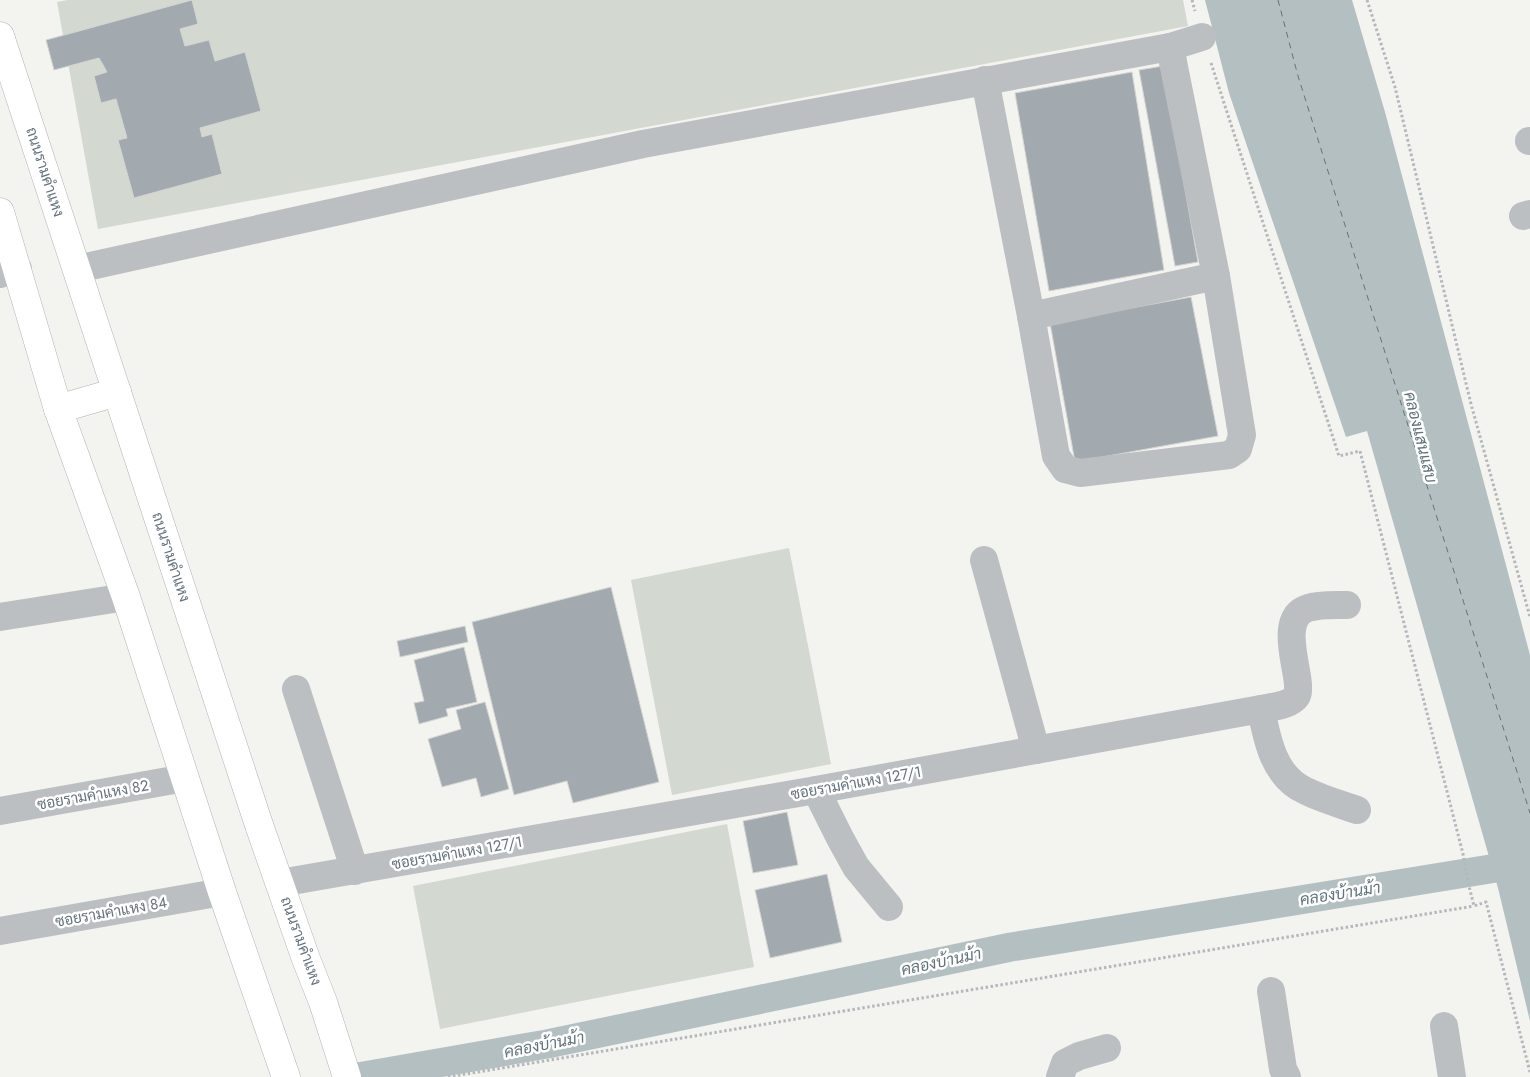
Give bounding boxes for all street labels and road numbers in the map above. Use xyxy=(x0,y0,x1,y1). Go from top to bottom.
street label: ถนนรามคำแหง xyxy=(20,124,70,220)
street label: ถนนรามคำแหง xyxy=(146,509,196,605)
street label: ซอยรามคำแหง 127/1 xyxy=(789,761,923,805)
street label: ซอยรามคำแหง 82 xyxy=(35,774,151,816)
street label: ซอยรามคำแหง 127/1 xyxy=(390,831,524,875)
street label: ซอยรามคำแหง 84 xyxy=(53,891,169,933)
street label: ถนนรามคำแหง xyxy=(275,894,327,988)

